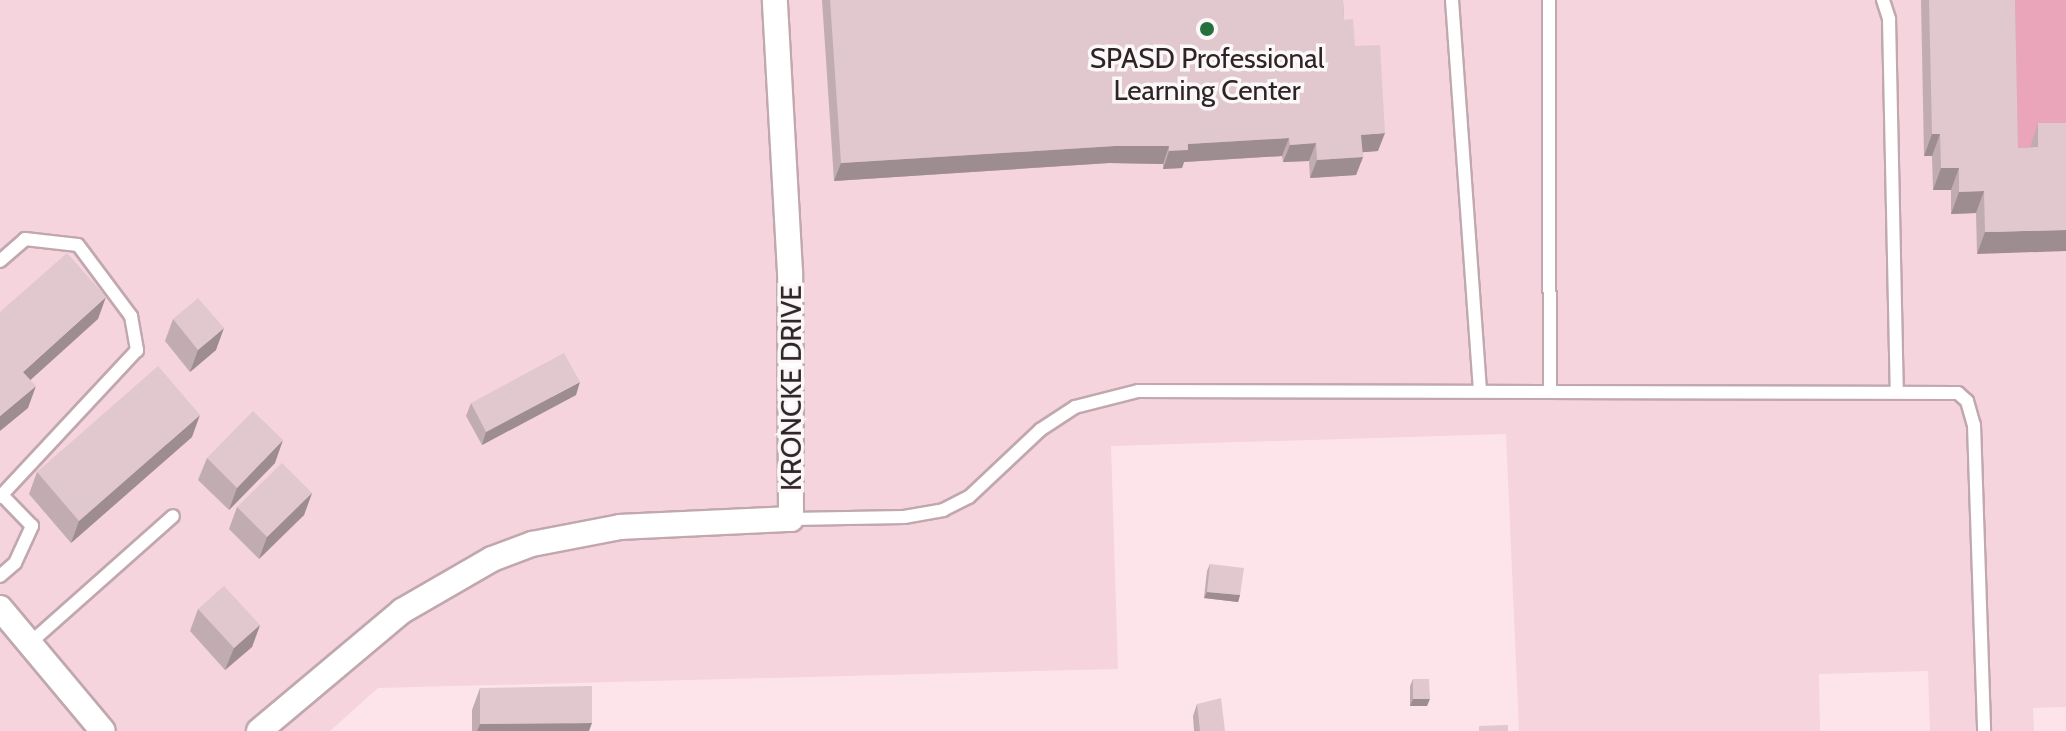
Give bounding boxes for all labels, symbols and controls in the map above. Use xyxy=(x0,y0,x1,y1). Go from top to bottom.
marker: SPASD Professional Learning Center xyxy=(1198,20,1216,38)
place label: SPASD Professional Learning Center xyxy=(1090,41,1324,107)
street label: KRONCKE DRIVE xyxy=(774,285,808,491)

